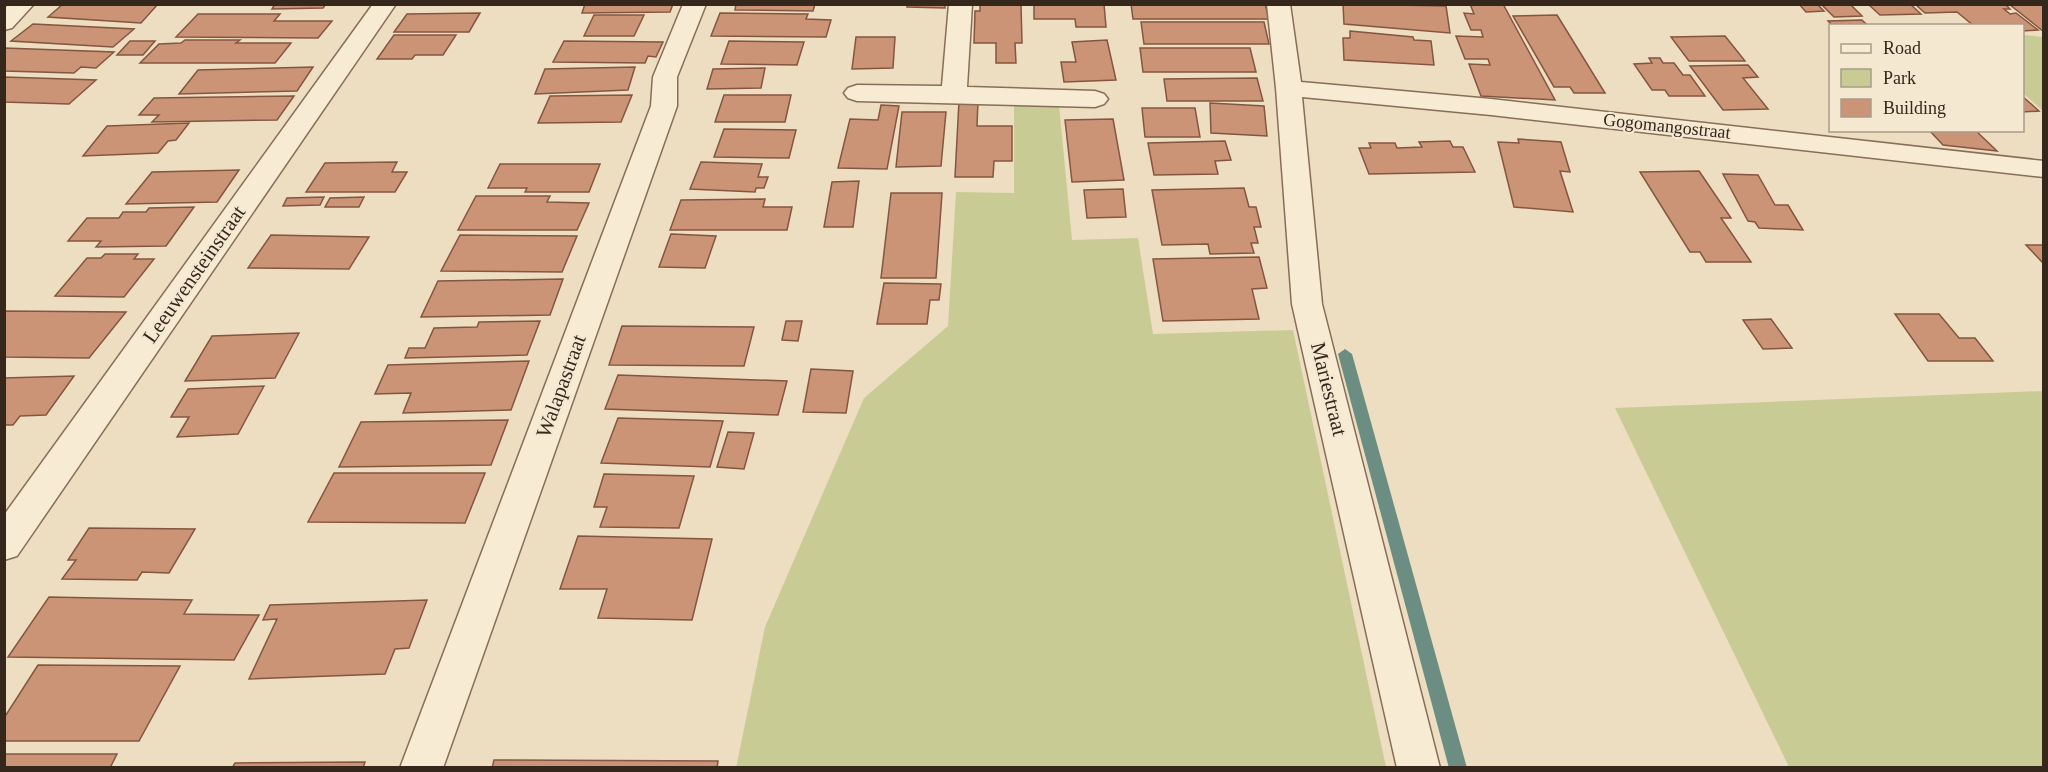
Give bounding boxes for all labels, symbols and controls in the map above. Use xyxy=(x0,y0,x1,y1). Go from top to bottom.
legend xyxy=(1829,24,2024,132)
text: Road xyxy=(1883,38,1921,58)
text: Park xyxy=(1883,68,1916,88)
text: Building xyxy=(1883,98,1946,118)
street label: Gogomangostraat xyxy=(1602,109,1732,143)
street label: Leeuwensteinstraat xyxy=(138,201,250,347)
street label: Walapastraat xyxy=(531,331,591,441)
street label: Mariestraat xyxy=(1306,340,1352,438)

